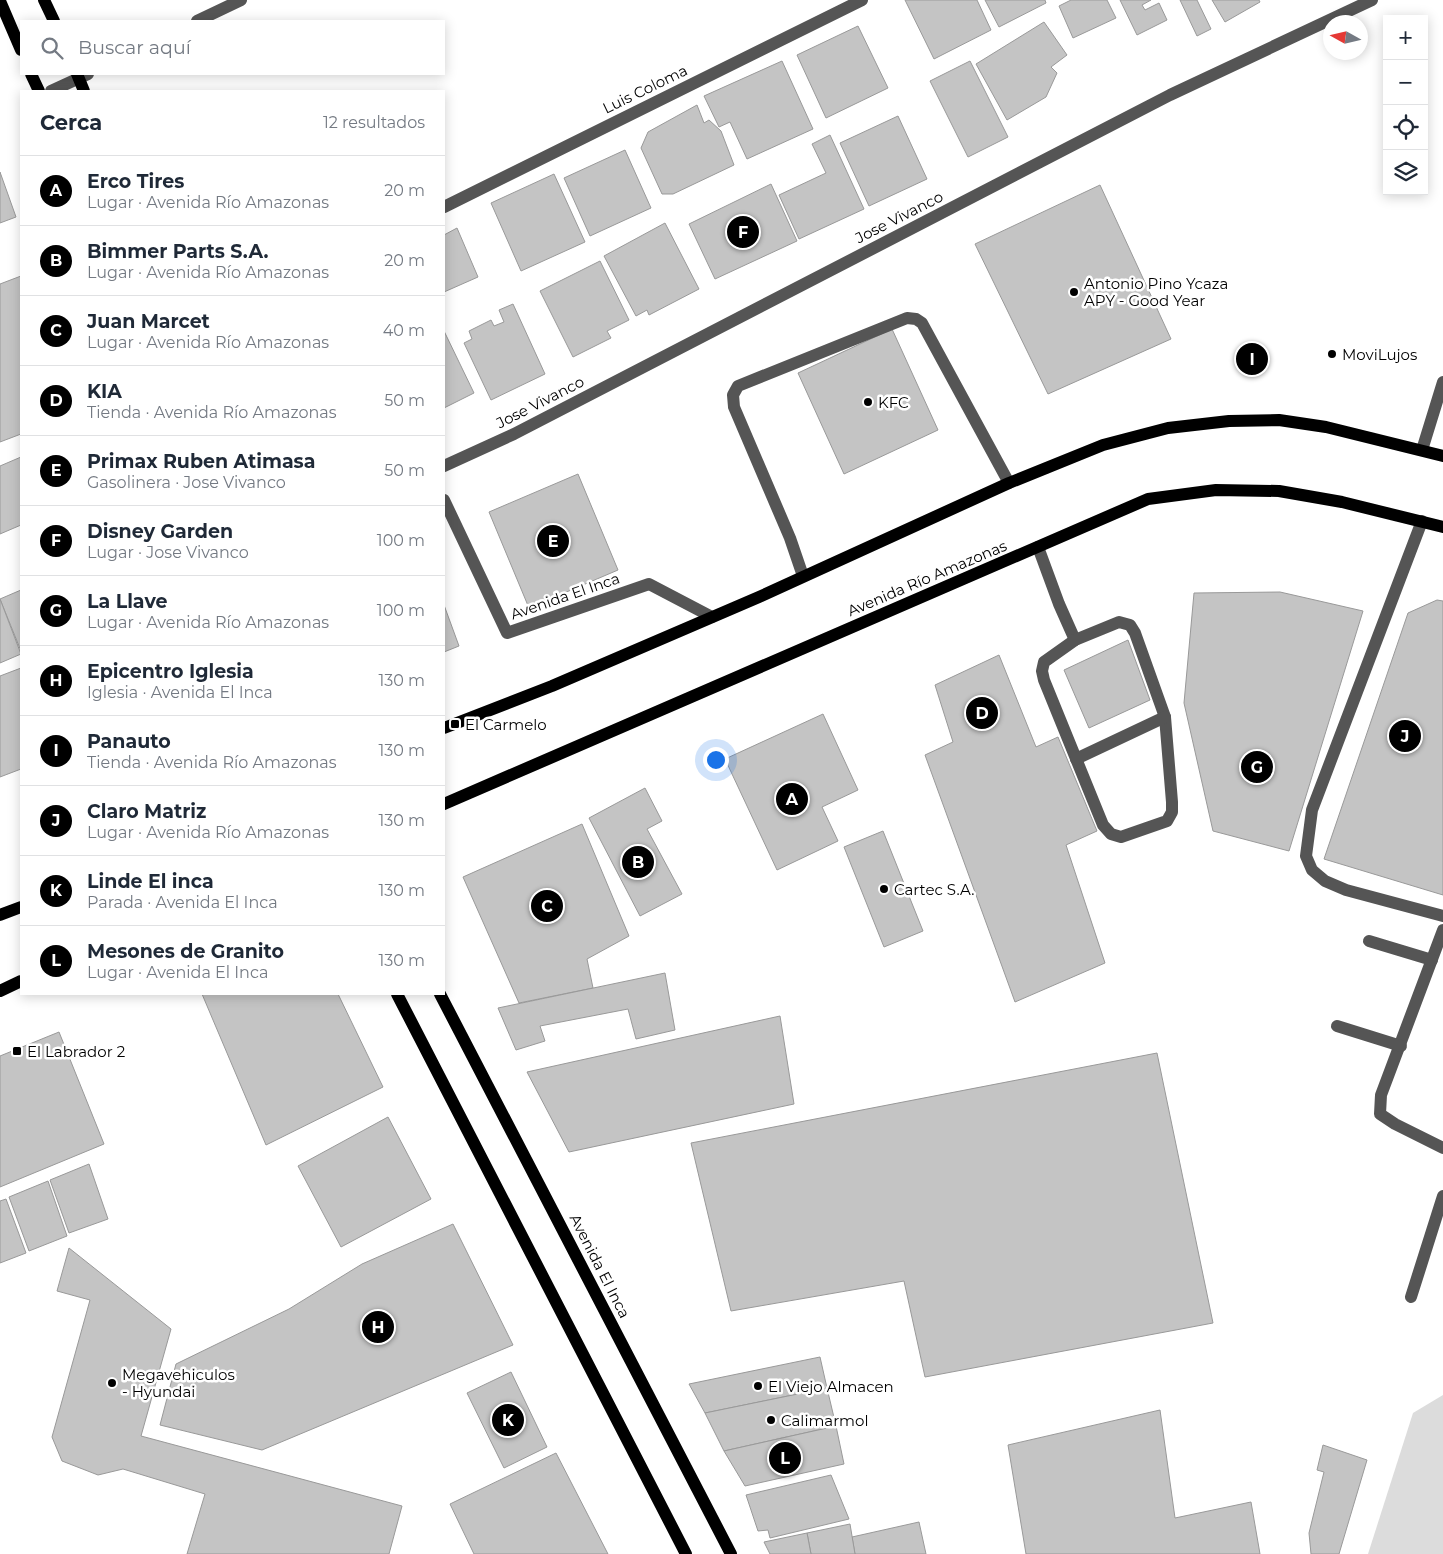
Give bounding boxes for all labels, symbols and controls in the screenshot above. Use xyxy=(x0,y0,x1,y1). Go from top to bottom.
north arrow xyxy=(1323,15,1368,60)
map controls xyxy=(1383,15,1428,195)
button: + xyxy=(1383,15,1428,60)
search box xyxy=(20,20,445,75)
icon: search xyxy=(38,34,66,62)
text: Buscar aquí xyxy=(78,36,191,59)
street label: Luis Coloma xyxy=(599,60,691,118)
button: − xyxy=(1383,60,1428,105)
button: locate xyxy=(1383,105,1428,150)
text: Cerca xyxy=(40,110,102,135)
text: 12 resultados xyxy=(323,113,425,132)
button: layers xyxy=(1383,150,1428,195)
text: Erco Tires xyxy=(87,170,184,193)
text: A xyxy=(50,181,62,200)
text: 20 m xyxy=(384,181,425,200)
street label: Jose Vivanco xyxy=(851,187,946,248)
text: Lugar · Avenida Río Amazonas xyxy=(87,193,329,212)
pin: F xyxy=(727,213,759,251)
text: Bimmer Parts S.A. xyxy=(87,240,269,263)
text: B xyxy=(50,251,62,270)
text: 20 m xyxy=(384,251,425,270)
text: Lugar · Avenida Río Amazonas xyxy=(87,263,329,282)
place label: Antonio Pino Ycaza APY - Good Year xyxy=(1084,274,1228,310)
marker: Antonio Pino Ycaza APY - Good Year xyxy=(1068,286,1080,298)
text: Juan Marcet xyxy=(87,310,210,333)
text: C xyxy=(50,321,62,340)
text: 40 m xyxy=(383,321,425,340)
text: Lugar · Avenida Río Amazonas xyxy=(87,333,329,352)
pin: I xyxy=(1236,340,1268,378)
place label: MoviLujos xyxy=(1342,345,1417,364)
marker: MoviLujos xyxy=(1326,348,1338,360)
street label: Jose Vivanco xyxy=(492,372,587,433)
text: KIA xyxy=(87,380,122,403)
text: D xyxy=(49,391,63,410)
text: 50 m xyxy=(384,391,425,410)
place label: KFC xyxy=(878,393,909,412)
marker: KFC xyxy=(862,396,874,408)
text: Tienda · Avenida Río Amazonas xyxy=(87,403,337,422)
text: Primax Ruben Atimasa xyxy=(87,450,315,473)
text: E xyxy=(51,461,61,480)
text: 50 m xyxy=(384,461,425,480)
text: Gasolinera · Jose Vivanco xyxy=(87,473,286,492)
text: Disney Garden xyxy=(87,520,233,543)
pin: E xyxy=(537,522,569,560)
text: F xyxy=(51,531,61,550)
text: 100 m xyxy=(377,531,425,550)
street label: Avenida Río Amazonas xyxy=(844,536,1010,620)
text: Lugar · Jose Vivanco xyxy=(87,543,249,562)
street label: Avenida El Inca xyxy=(508,568,622,624)
text: La Llave xyxy=(87,590,167,613)
text: G xyxy=(50,601,62,620)
text: 100 m xyxy=(377,601,425,620)
text: Lugar · Avenida Río Amazonas xyxy=(87,613,329,632)
text: Epicentro Iglesia xyxy=(87,660,254,683)
text: H xyxy=(50,671,62,690)
text: 130 m xyxy=(378,671,425,690)
text: Iglesia · Avenida El Inca xyxy=(87,683,273,702)
pin: D xyxy=(966,694,998,732)
place label: El Carmelo xyxy=(465,715,547,734)
pin: J xyxy=(1389,717,1421,755)
marker: El Carmelo xyxy=(449,718,461,730)
text: Panauto xyxy=(87,730,171,753)
text: I xyxy=(53,741,59,760)
text: 130 m xyxy=(378,741,425,760)
your location xyxy=(703,747,729,773)
pin: G xyxy=(1241,748,1273,786)
text: Tienda · Avenida Río Amazonas xyxy=(87,753,337,772)
pin: A xyxy=(776,780,808,818)
text: Claro Matriz xyxy=(87,800,206,823)
text: J xyxy=(52,811,60,830)
text: 130 m xyxy=(378,811,425,830)
text: Lugar · Avenida Río Amazonas xyxy=(87,823,329,842)
pin: B xyxy=(622,843,654,881)
text: Linde El inca xyxy=(87,870,214,893)
place label: Cartec S.A. xyxy=(894,880,975,899)
text: K xyxy=(50,881,62,900)
text: 130 m xyxy=(378,881,425,900)
marker: Cartec S.A. xyxy=(878,883,890,895)
pin: C xyxy=(531,887,563,925)
text: Parada · Avenida El Inca xyxy=(87,893,278,912)
text: Mesones de Granito xyxy=(87,940,284,963)
text: L xyxy=(51,951,61,970)
text: 130 m xyxy=(378,951,425,970)
text: Lugar · Avenida El Inca xyxy=(87,963,268,982)
place label: El Labrador 2 xyxy=(27,1042,125,1061)
marker: El Labrador 2 xyxy=(11,1045,23,1057)
street label: Avenida El Inca xyxy=(566,1211,634,1321)
pin: H xyxy=(362,1308,394,1346)
place label: Megavehiculos - Hyundai xyxy=(122,1365,235,1401)
marker: Megavehiculos - Hyundai xyxy=(106,1377,118,1389)
place label: El Viejo Almacen xyxy=(768,1377,894,1396)
marker: El Viejo Almacen xyxy=(752,1380,764,1392)
pin: K xyxy=(492,1401,524,1439)
place label: Calimarmol xyxy=(781,1411,868,1430)
marker: Calimarmol xyxy=(765,1414,777,1426)
pin: L xyxy=(769,1439,801,1477)

